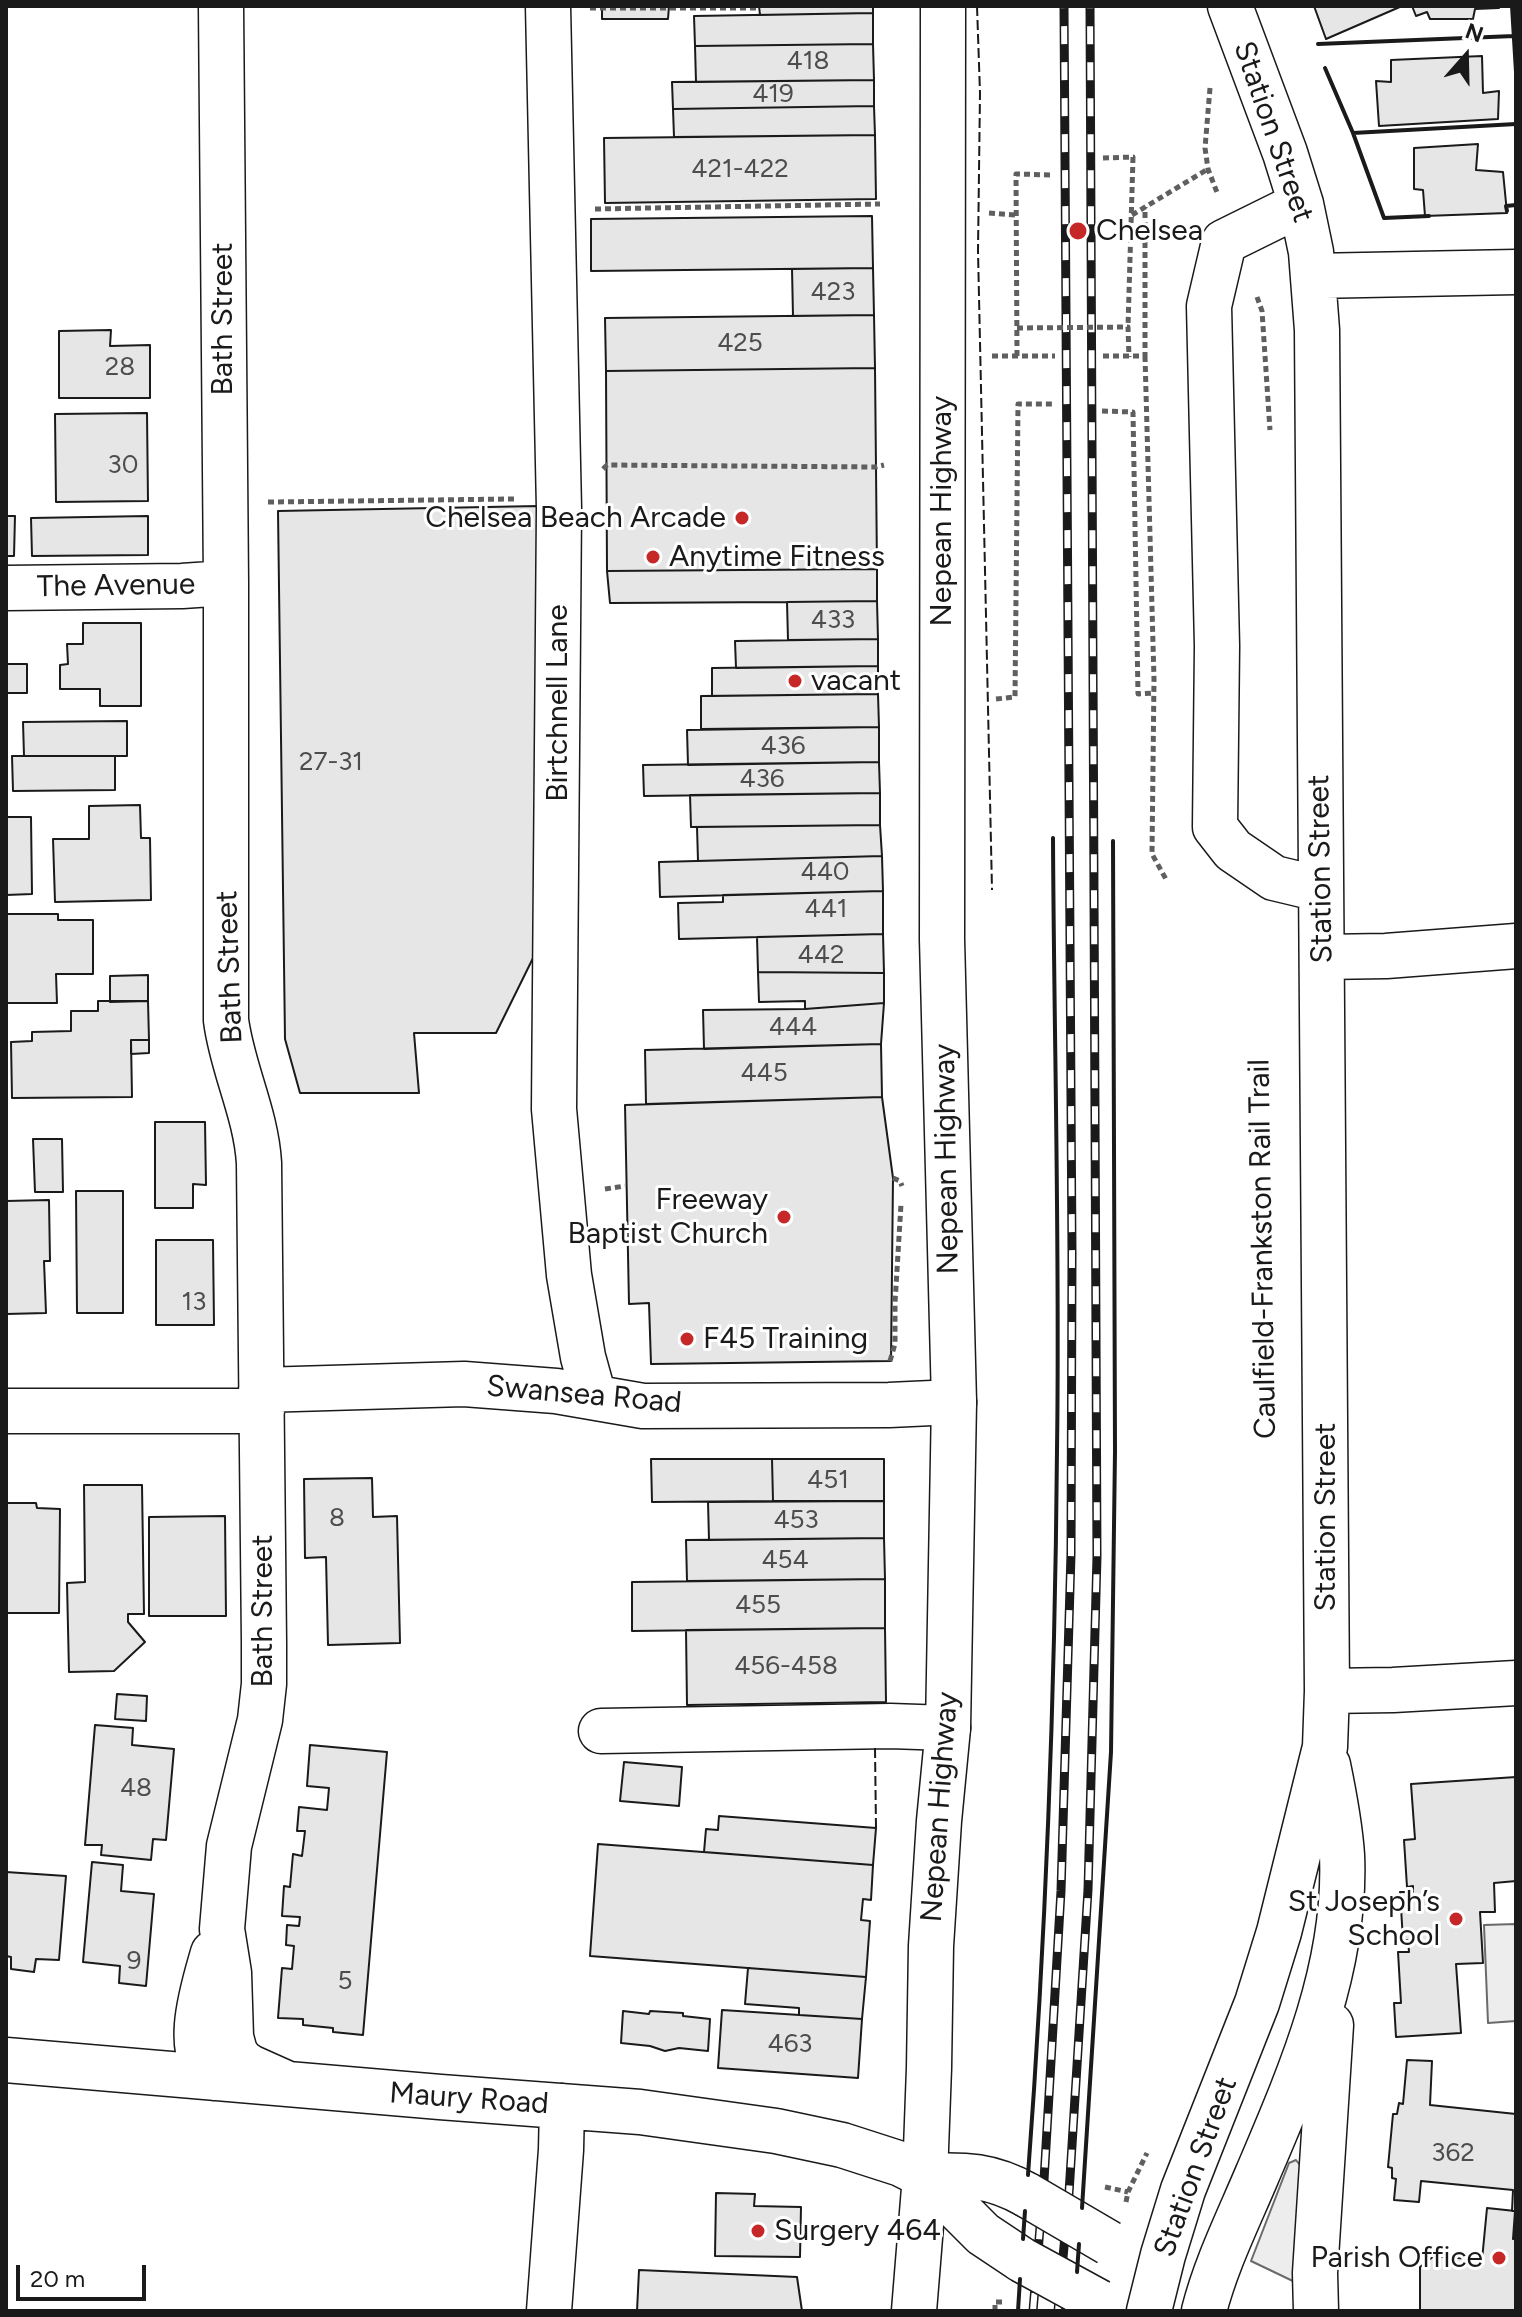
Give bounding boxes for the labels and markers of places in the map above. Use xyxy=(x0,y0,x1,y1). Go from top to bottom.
place label: Chelsea xyxy=(1096,213,1203,249)
marker: Chelsea xyxy=(1067,220,1089,242)
place label: Chelsea Beach Arcade xyxy=(425,500,726,536)
marker: Chelsea Beach Arcade xyxy=(733,509,751,527)
place label: Anytime Fitness xyxy=(669,539,885,575)
marker: Anytime Fitness xyxy=(644,548,662,566)
place label: vacant xyxy=(811,663,901,699)
marker: vacant xyxy=(786,672,804,690)
place label: Freeway Baptist Church xyxy=(567,1182,768,1252)
marker: Freeway Baptist Church xyxy=(775,1208,793,1226)
place label: F45 Training xyxy=(703,1321,868,1357)
marker: F45 Training xyxy=(678,1330,696,1348)
place label: St Joseph’s School xyxy=(1288,1884,1440,1954)
marker: St Joseph’s School xyxy=(1447,1910,1465,1928)
place label: Surgery 464 xyxy=(774,2213,941,2249)
marker: Surgery 464 xyxy=(749,2222,767,2240)
place label: Parish Office xyxy=(1310,2240,1483,2276)
marker: Parish Office xyxy=(1490,2249,1508,2267)

